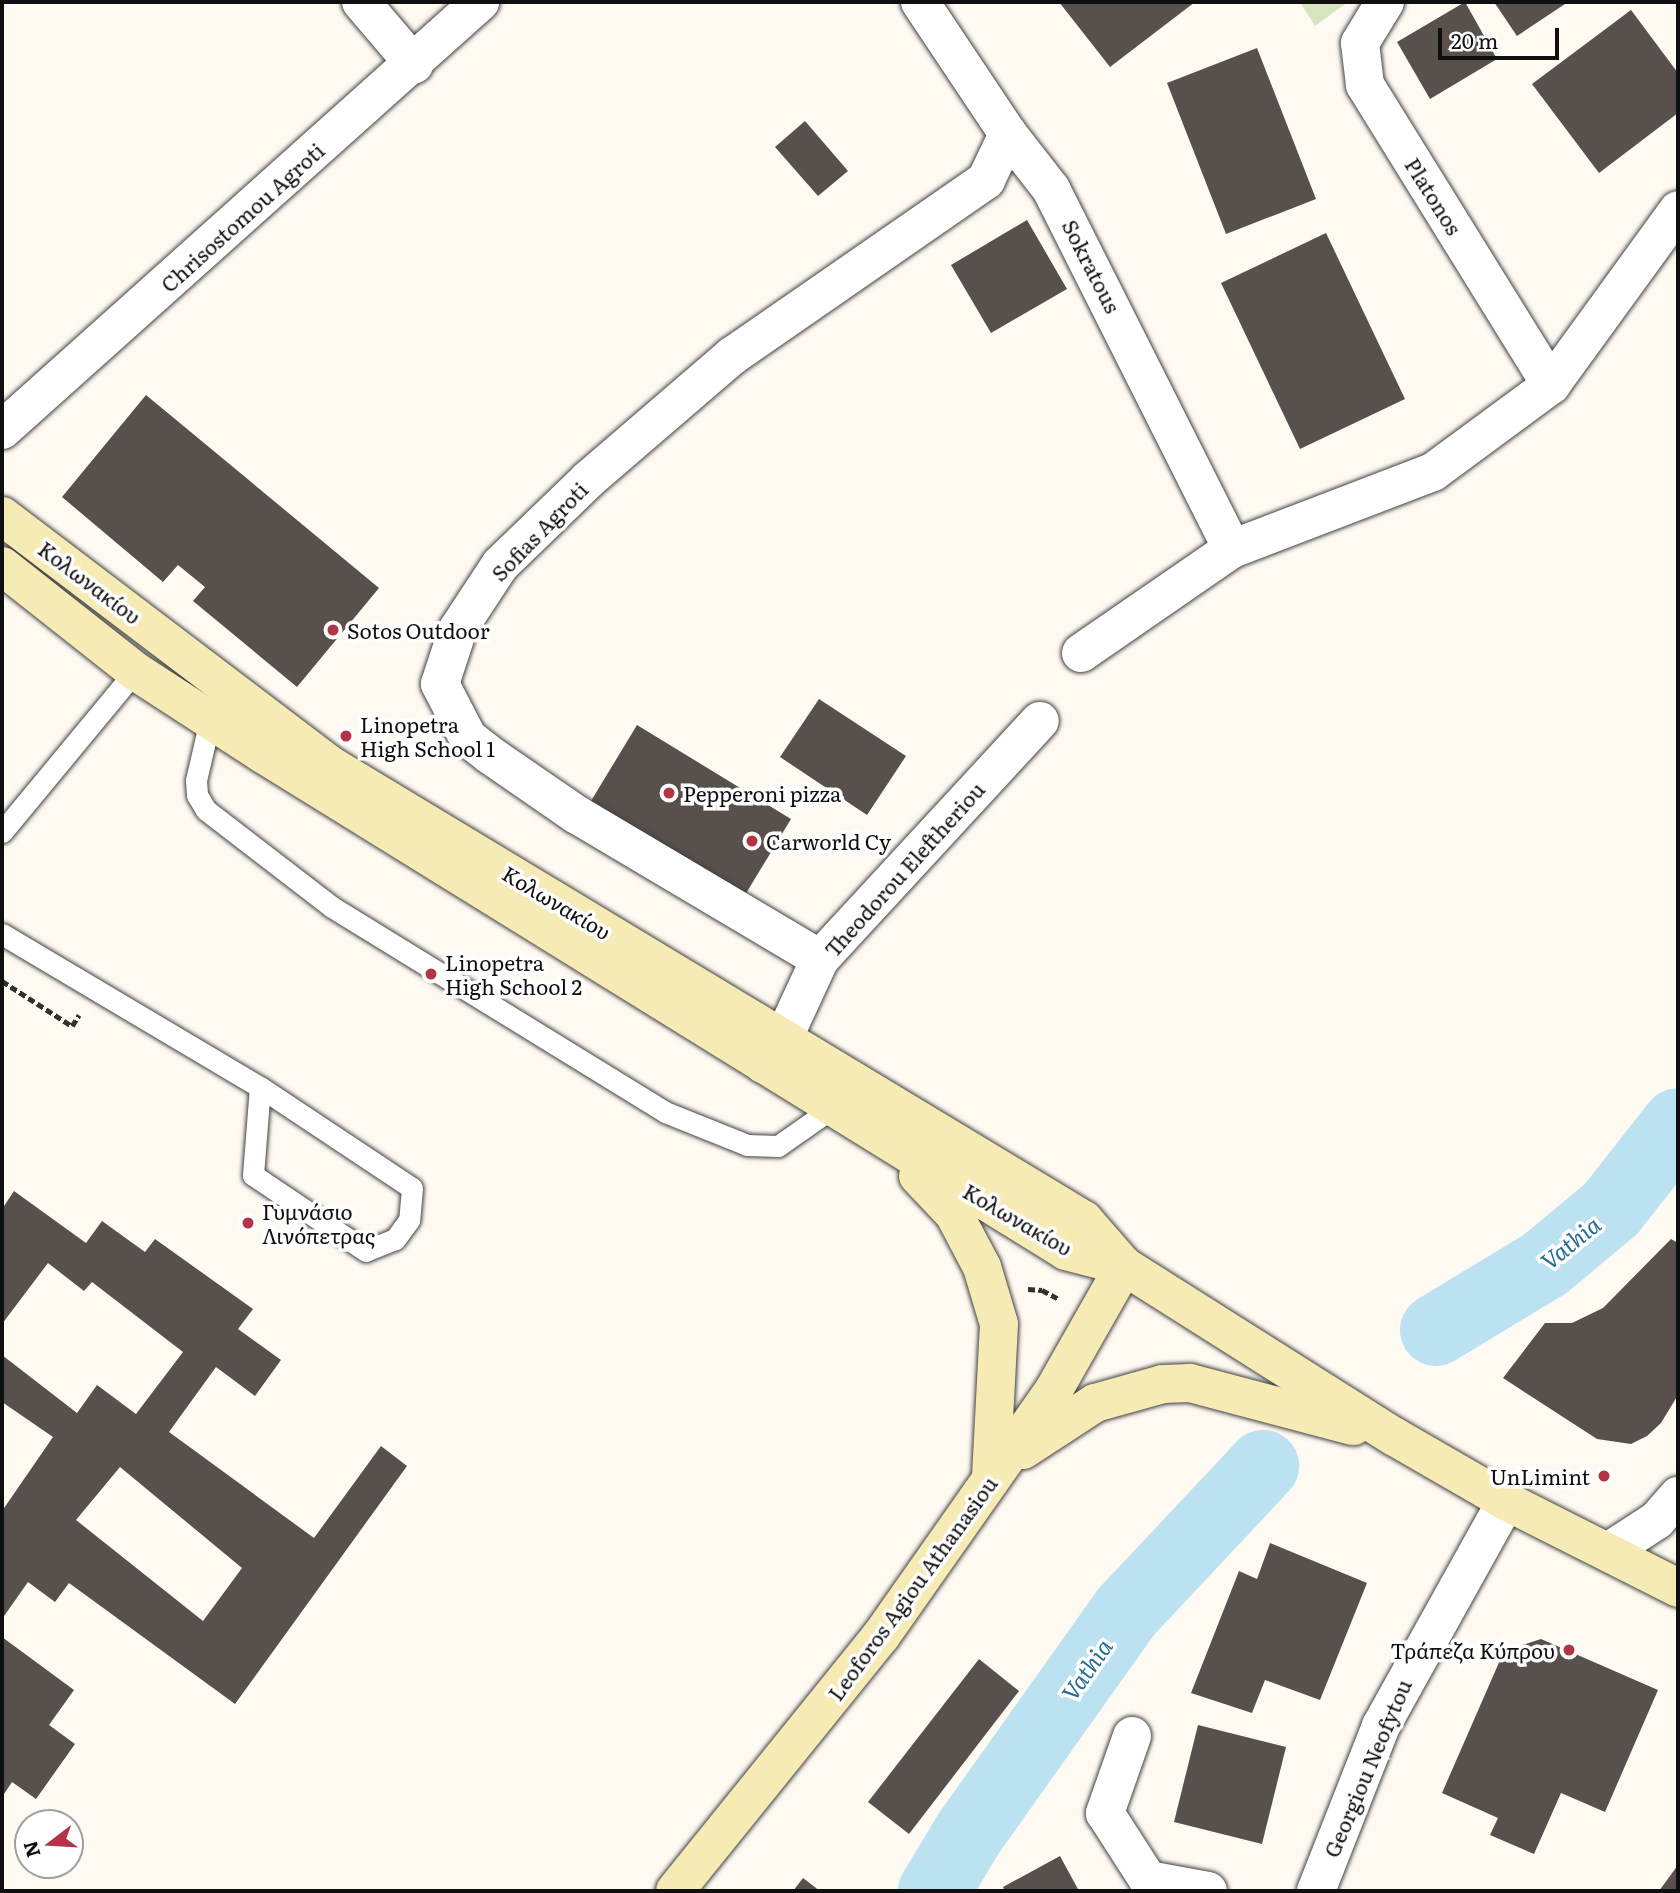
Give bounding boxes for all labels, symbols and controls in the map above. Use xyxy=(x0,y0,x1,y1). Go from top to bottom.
scale bar xyxy=(1442,14,1563,58)
text: 20 m xyxy=(1451,24,1498,55)
street label: Chrisostomou Agroti xyxy=(155,137,329,297)
street label: Platonos xyxy=(1401,153,1467,239)
street label: Sokratous xyxy=(1058,215,1126,317)
street label: Sofias Agroti xyxy=(486,476,592,586)
street label: Κολωνακίου xyxy=(34,535,146,629)
place label: Sotos Outdoor xyxy=(347,617,490,643)
marker: Sotos Outdoor xyxy=(325,622,341,638)
place label: Linopetra High School 1 xyxy=(360,711,495,761)
marker: Linopetra High School 1 xyxy=(338,728,354,744)
street label: Theodorou Eleftheriou xyxy=(819,776,989,962)
place label: Pepperoni pizza xyxy=(683,780,841,806)
marker: Pepperoni pizza xyxy=(661,785,677,801)
place label: Carworld Cy xyxy=(766,828,891,854)
marker: Carworld Cy xyxy=(744,833,760,849)
street label: Κολωνακίου xyxy=(498,860,616,944)
place label: Linopetra High School 2 xyxy=(445,949,582,999)
marker: Linopetra High School 2 xyxy=(423,966,439,982)
street label: Κολωνακίου xyxy=(959,1178,1077,1260)
place label: Γυμνάσιο Λινόπετρας xyxy=(262,1198,375,1248)
water label: Vathia xyxy=(1535,1210,1605,1274)
marker: Γυμνάσιο Λινόπετρας xyxy=(240,1215,256,1231)
place label: UnLimint xyxy=(1490,1463,1590,1489)
marker: UnLimint xyxy=(1596,1468,1612,1484)
street label: Leoforos Agiou Athanasiou xyxy=(822,1471,1002,1705)
water label: Vathia xyxy=(1055,1633,1117,1705)
place label: Τράπεζα Κύπρου xyxy=(1390,1637,1555,1663)
marker: Τράπεζα Κύπρου xyxy=(1561,1642,1577,1658)
street label: Georgiou Neofytou xyxy=(1318,1675,1416,1861)
north arrow xyxy=(14,1809,84,1879)
text: N xyxy=(15,1838,47,1861)

